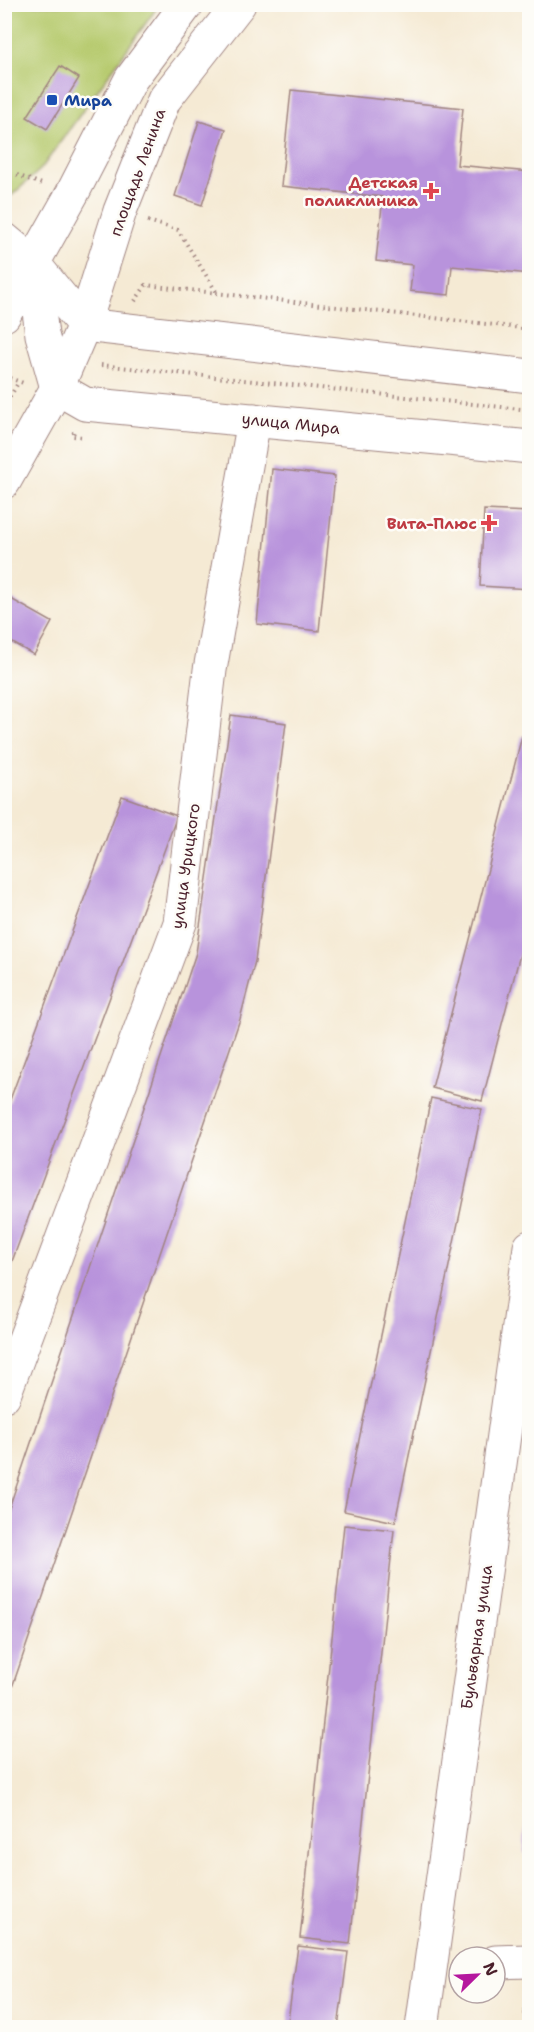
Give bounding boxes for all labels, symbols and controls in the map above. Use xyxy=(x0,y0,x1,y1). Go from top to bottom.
place label: Мира xyxy=(64,90,112,111)
marker: Мира xyxy=(45,93,59,107)
street label: площадь Ленина xyxy=(105,105,170,239)
place label: Детская поликлиника xyxy=(304,172,418,211)
marker: Детская поликлиника xyxy=(422,182,440,200)
street label: улица Мира xyxy=(241,408,341,439)
place label: Вита-Плюс xyxy=(387,513,477,534)
marker: Вита-Плюс xyxy=(482,516,496,530)
street label: улица Урицкого xyxy=(166,802,205,930)
street label: Бульварная улица xyxy=(456,1563,497,1711)
north arrow xyxy=(447,1945,507,2005)
text: N xyxy=(478,1959,502,1979)

